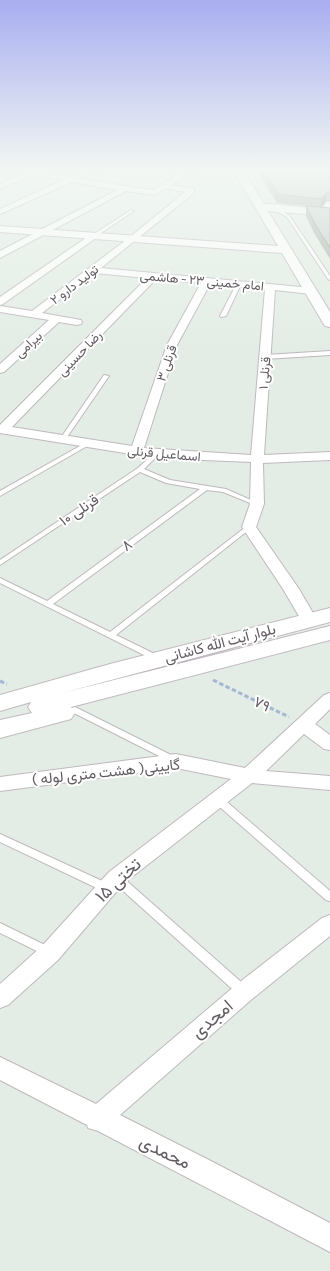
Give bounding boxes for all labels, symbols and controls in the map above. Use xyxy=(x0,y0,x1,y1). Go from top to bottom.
street label: تولید دارو ۲ xyxy=(47,261,102,308)
street label: امام خمینی ۲۳ - هاشمی xyxy=(139,267,265,294)
street label: بیرامی xyxy=(11,327,46,361)
street label: رضا حسینی xyxy=(53,327,105,380)
street label: قرنلی ۳ xyxy=(152,343,181,384)
street label: قرنلی ۱ xyxy=(255,356,274,390)
street label: اسماعیل قرنلی xyxy=(127,442,201,465)
street label: قرنلی ۱۰ xyxy=(55,489,103,531)
street label: ۸ xyxy=(118,534,135,554)
street label: بلوار آیت الله کاشانی xyxy=(162,619,278,667)
street label: ۷۹ xyxy=(251,691,274,715)
street label: گایینی( هشت متری لوله ) xyxy=(31,754,181,790)
street label: تختی ۱۵ xyxy=(90,852,146,907)
street label: امجدی xyxy=(186,994,237,1043)
street label: محمدی xyxy=(136,1129,195,1174)

